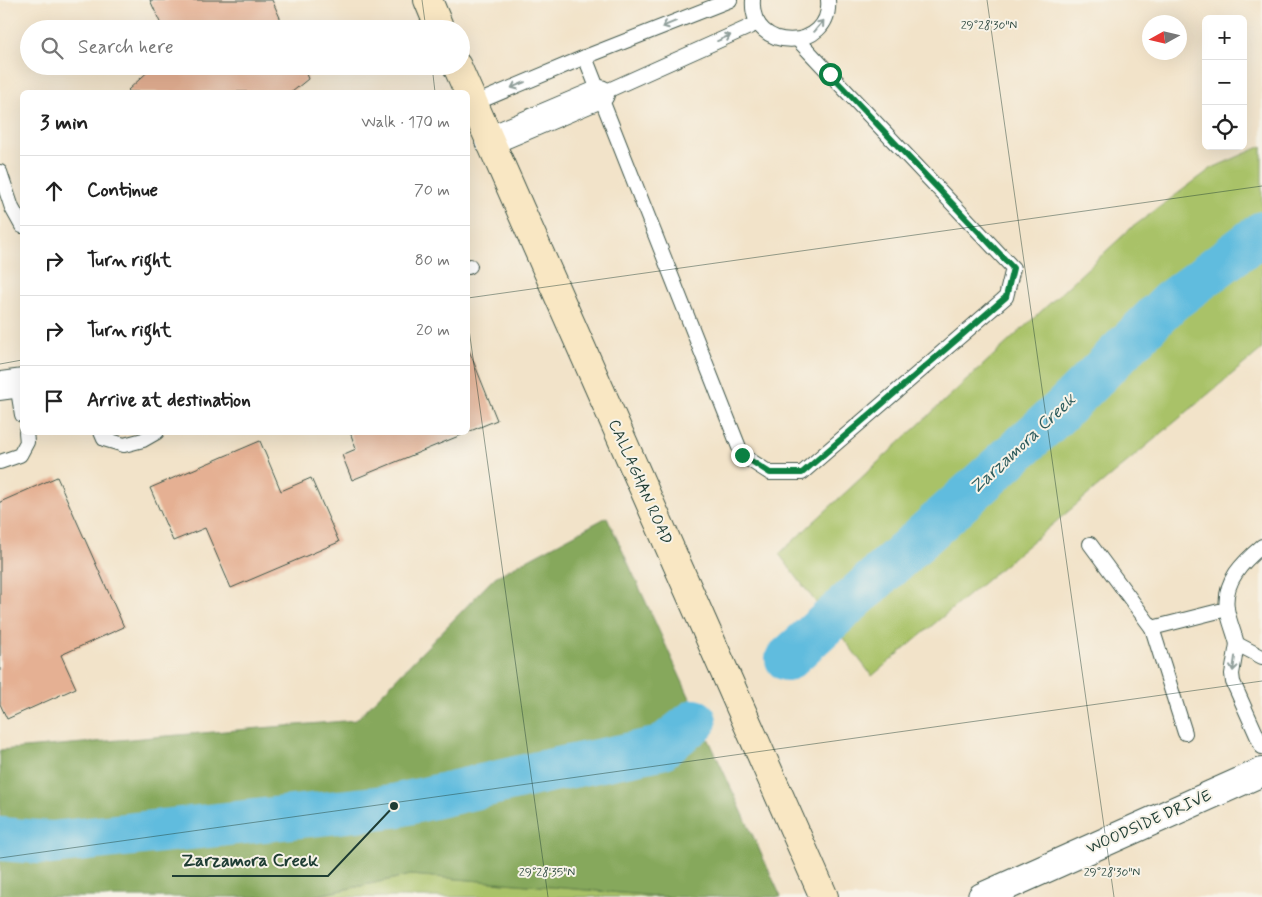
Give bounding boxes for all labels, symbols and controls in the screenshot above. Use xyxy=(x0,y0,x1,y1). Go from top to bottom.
north arrow xyxy=(1142,15,1187,60)
map controls xyxy=(1202,15,1247,150)
button: + xyxy=(1202,15,1247,60)
text: 29°28'30"N xyxy=(961,18,1017,34)
search box xyxy=(20,20,470,75)
one-way arrow xyxy=(661,20,677,29)
one-way arrow xyxy=(813,20,824,33)
one-way arrow xyxy=(716,33,731,42)
icon: search xyxy=(38,34,66,62)
text: Search here xyxy=(78,35,174,60)
button: − xyxy=(1202,60,1247,105)
route start xyxy=(819,63,842,86)
one-way arrow xyxy=(511,81,526,90)
button: locate xyxy=(1202,105,1247,150)
text: 3 min xyxy=(40,109,88,137)
text: Walk · 170 m xyxy=(361,112,450,133)
icon: ahead xyxy=(40,177,68,205)
text: Continue xyxy=(87,178,158,203)
text: 70 m xyxy=(414,180,450,201)
icon: right xyxy=(40,247,68,275)
text: Turn right xyxy=(87,248,171,273)
text: 80 m xyxy=(415,250,450,271)
icon: right xyxy=(40,317,68,345)
text: Turn right xyxy=(87,318,171,343)
text: 20 m xyxy=(416,320,450,341)
icon: arrive xyxy=(40,387,68,415)
text: Arrive at destination xyxy=(87,388,251,413)
water label: Zarzamora Creek xyxy=(965,388,1082,499)
street label: CALLAGHAN ROAD xyxy=(603,416,677,548)
route end xyxy=(731,444,754,467)
one-way arrow xyxy=(1229,655,1239,671)
street label: WOODSIDE DRIVE xyxy=(1083,785,1215,859)
callout: Zarzamora Creek xyxy=(172,843,328,876)
text: Zarzamora Creek xyxy=(182,849,319,873)
text: 29°28'35"N xyxy=(519,865,575,881)
text: 29°28'30"N xyxy=(1084,865,1140,881)

